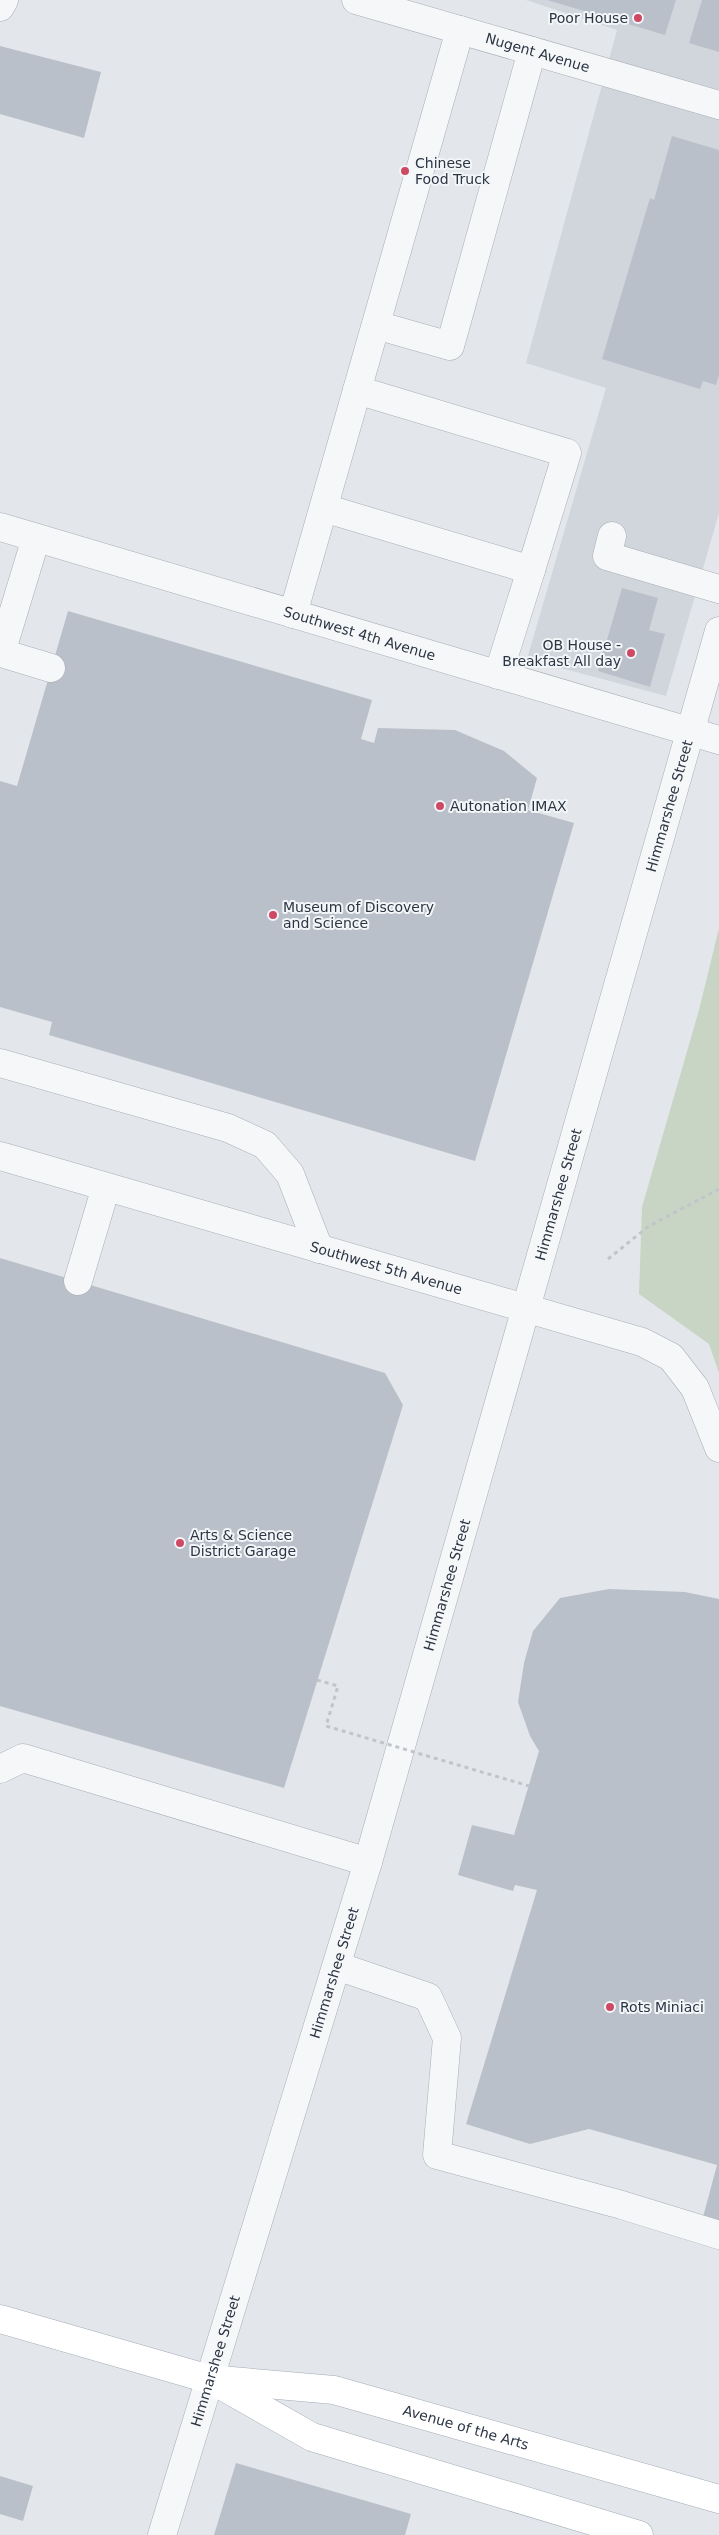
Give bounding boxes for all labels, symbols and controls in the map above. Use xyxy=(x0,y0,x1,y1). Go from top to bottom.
place label: Poor House xyxy=(549,10,628,26)
marker: Poor House xyxy=(632,12,644,24)
street label: Nugent Avenue xyxy=(484,30,592,75)
place label: Chinese Food Truck xyxy=(415,155,491,187)
marker: Chinese Food Truck xyxy=(399,165,411,177)
street label: Southwest 4th Avenue xyxy=(282,603,438,664)
place label: OB House - Breakfast All day xyxy=(502,637,621,669)
marker: OB House - Breakfast All day xyxy=(625,647,637,659)
street label: Himmarshee Street xyxy=(643,738,696,874)
place label: Autonation IMAX xyxy=(450,798,567,814)
marker: Autonation IMAX xyxy=(434,800,446,812)
place label: Museum of Discovery and Science xyxy=(283,899,434,931)
marker: Museum of Discovery and Science xyxy=(267,909,279,921)
street label: Himmarshee Street xyxy=(532,1126,585,1262)
street label: Southwest 5th Avenue xyxy=(308,1238,464,1298)
street label: Himmarshee Street xyxy=(421,1517,474,1653)
place label: Arts & Science District Garage xyxy=(190,1527,296,1559)
marker: Arts & Science District Garage xyxy=(174,1537,186,1549)
street label: Himmarshee Street xyxy=(306,1905,362,2040)
place label: Rots Miniaci xyxy=(620,1999,704,2015)
marker: Rots Miniaci xyxy=(604,2001,616,2013)
street label: Himmarshee Street xyxy=(188,2293,243,2429)
street label: Avenue of the Arts xyxy=(401,2402,531,2453)

